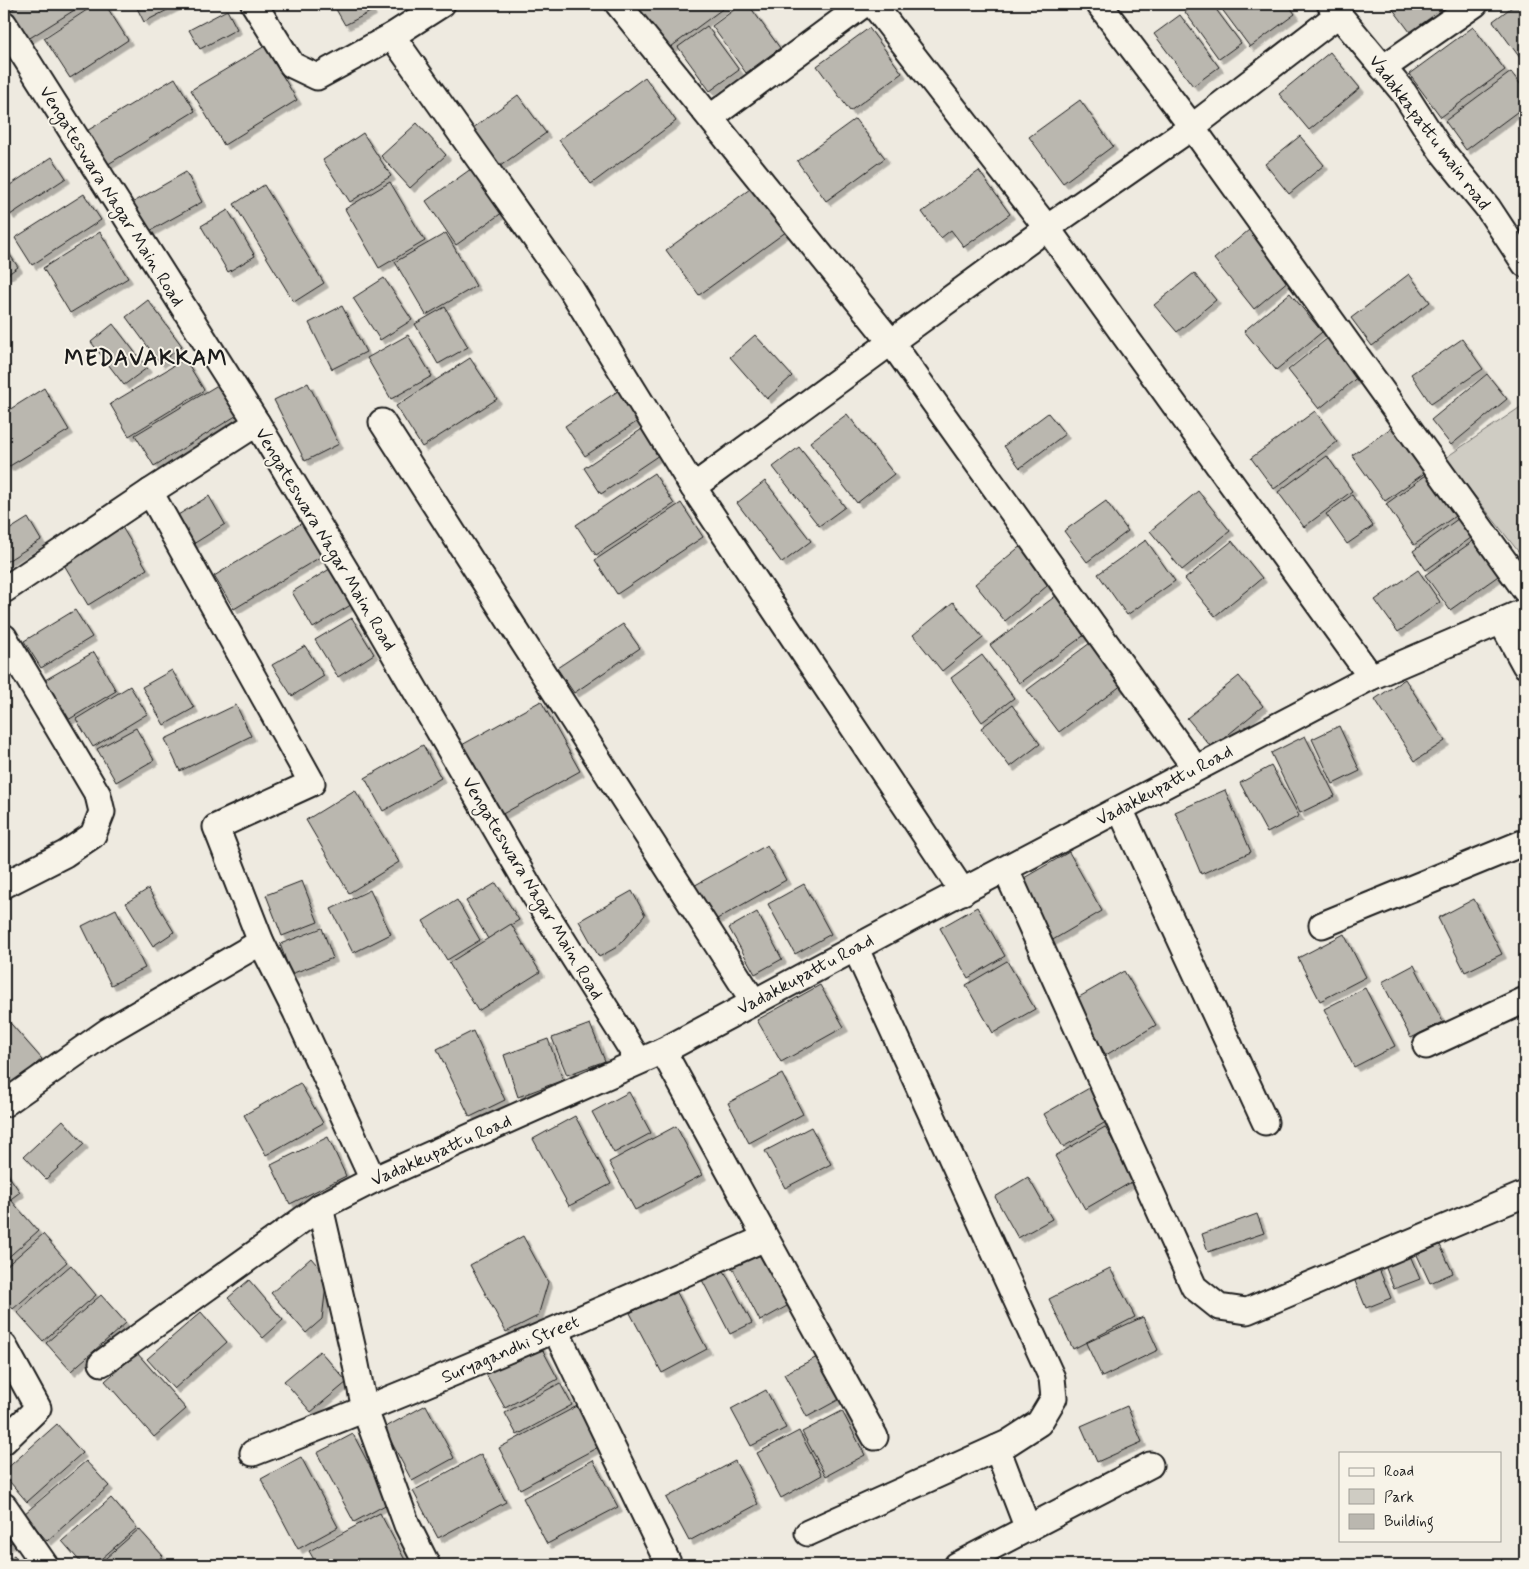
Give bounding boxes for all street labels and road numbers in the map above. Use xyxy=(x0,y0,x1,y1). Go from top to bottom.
street label: Vadakkapattu main road xyxy=(1363,50,1496,215)
street label: Vengateswara Nagar Main Road xyxy=(32,82,189,312)
street label: Vengateswara Nagar Main Road xyxy=(248,424,401,656)
street label: Vadakkupattu Road xyxy=(1092,740,1237,832)
street label: Vengateswara Nagar Main Road xyxy=(455,773,608,1005)
street label: Vadakkupattu Road xyxy=(733,929,878,1021)
street label: Vadakkupattu Road xyxy=(367,1109,515,1193)
street label: Suryagandhi Street xyxy=(438,1310,583,1390)

